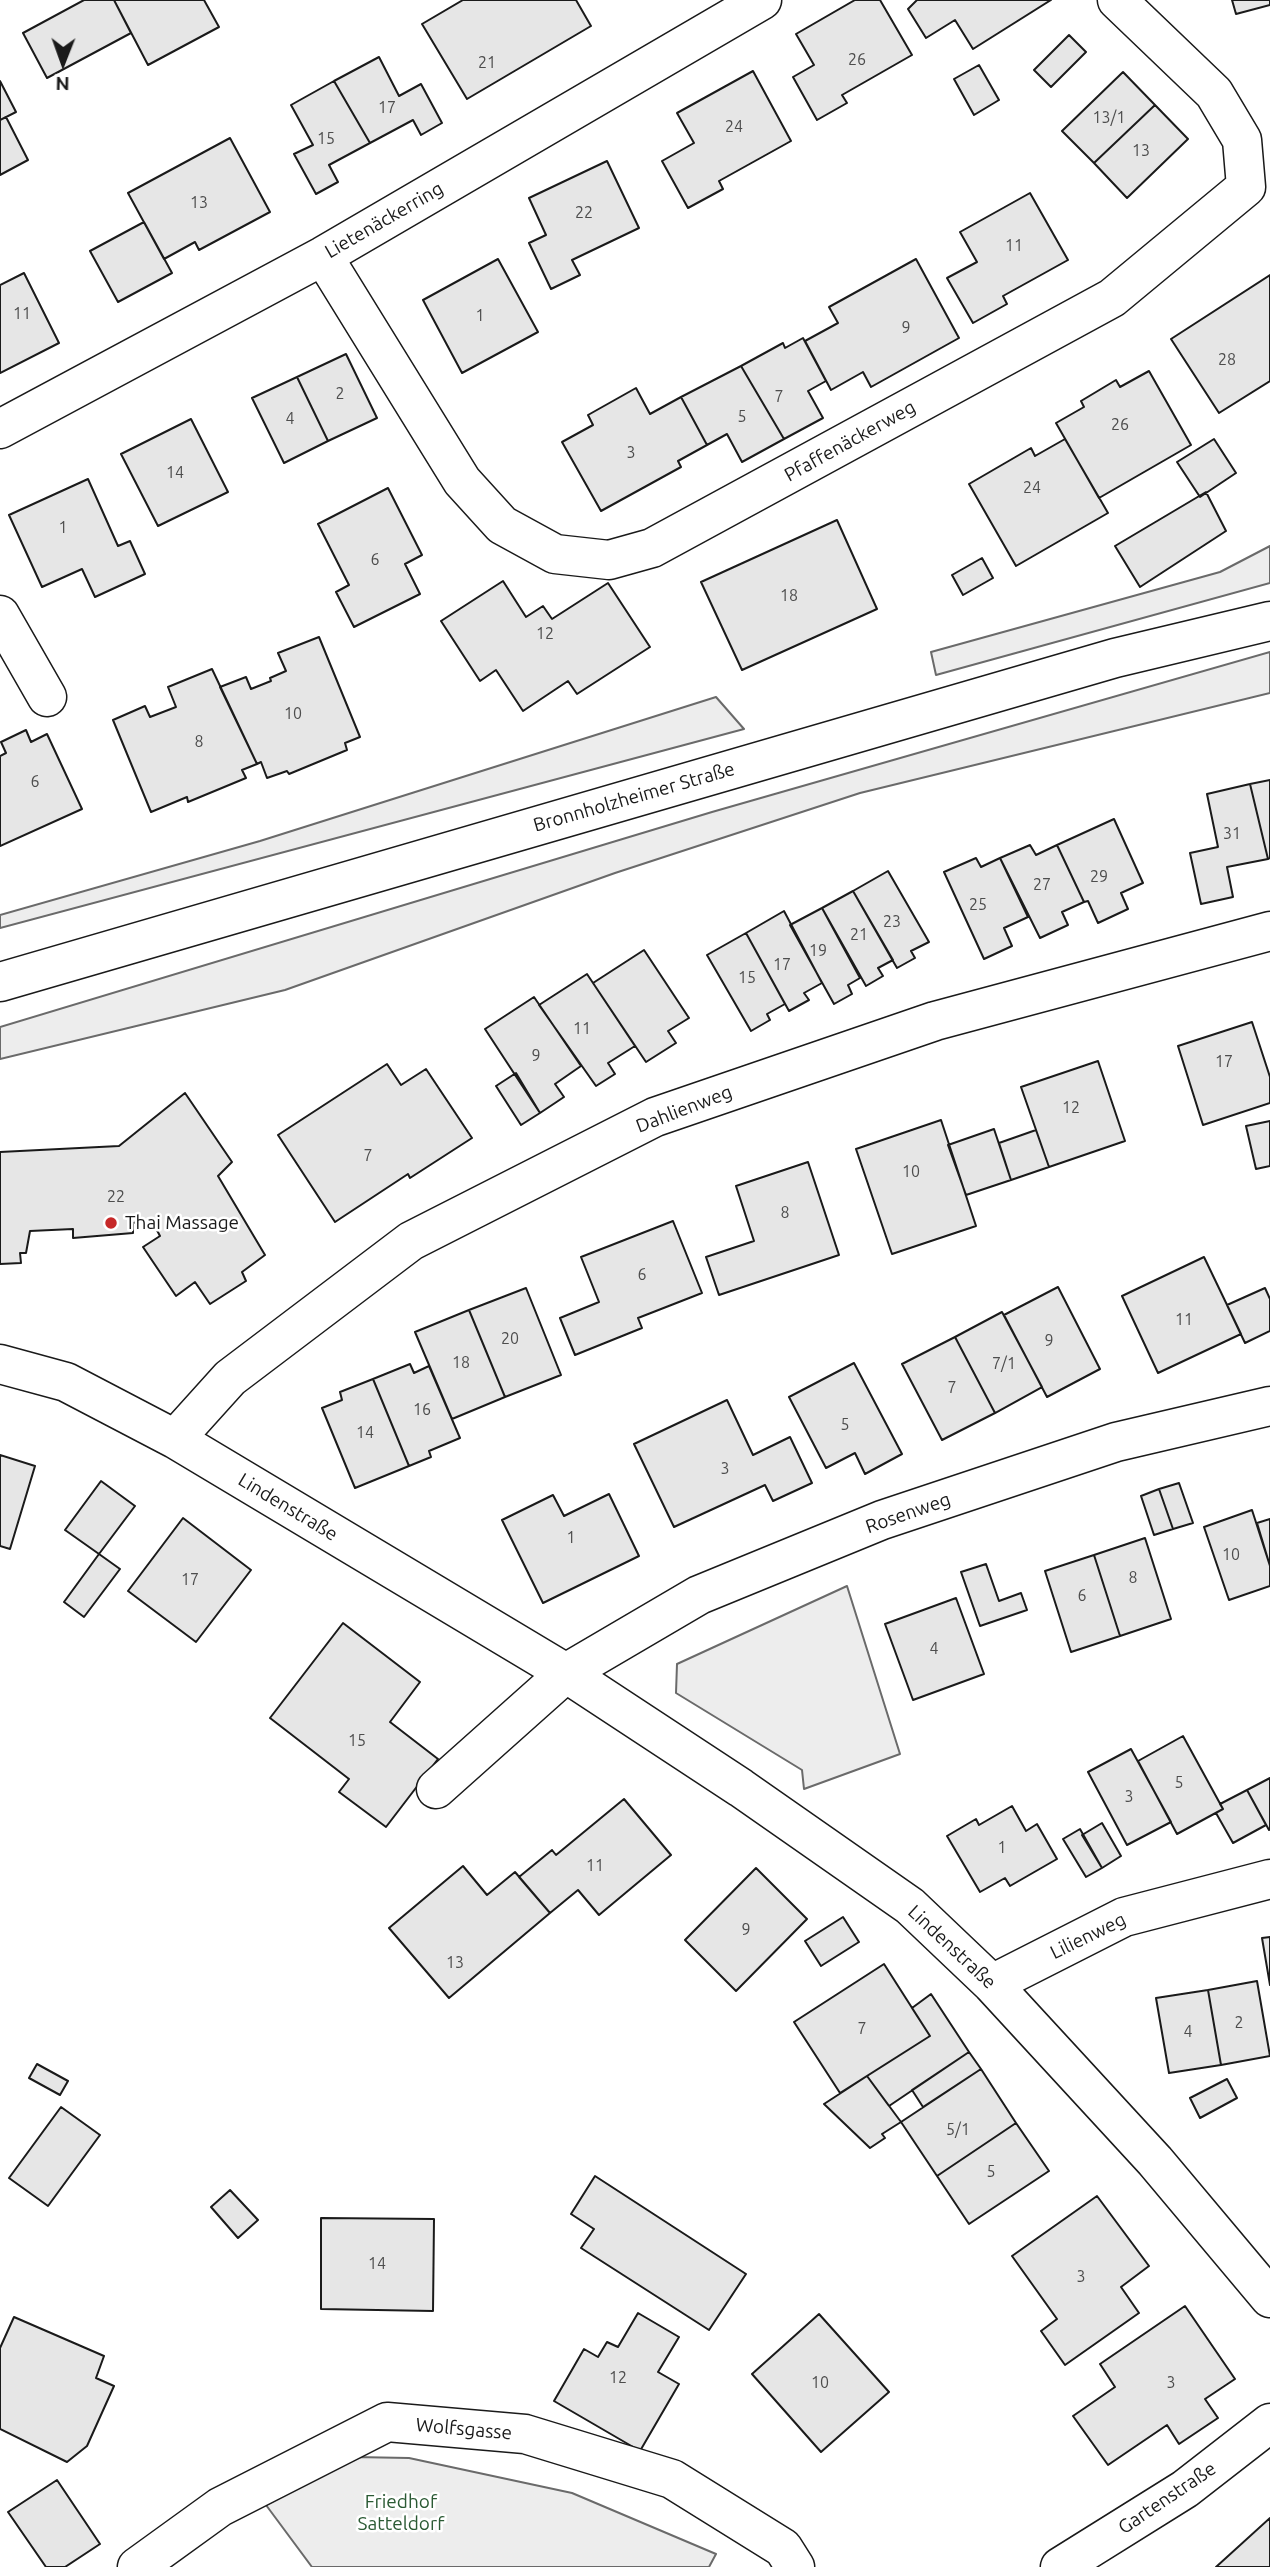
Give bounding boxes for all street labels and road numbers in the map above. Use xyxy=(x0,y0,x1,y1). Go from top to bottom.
street label: Lietenäckerring xyxy=(321,177,447,263)
street label: Pfaffenäckerweg xyxy=(781,396,919,486)
street label: Bronnholzheimer Straße xyxy=(531,757,737,837)
street label: Dahlienweg xyxy=(633,1080,735,1138)
street label: Lindenstraße xyxy=(234,1468,342,1546)
street label: Rosenweg xyxy=(862,1488,954,1538)
street label: Lindenstraße xyxy=(903,1900,1001,1994)
street label: Lilienweg xyxy=(1046,1908,1130,1964)
street label: Wolfsgasse xyxy=(415,2413,513,2445)
street label: Gartenstraße xyxy=(1114,2457,1220,2539)

